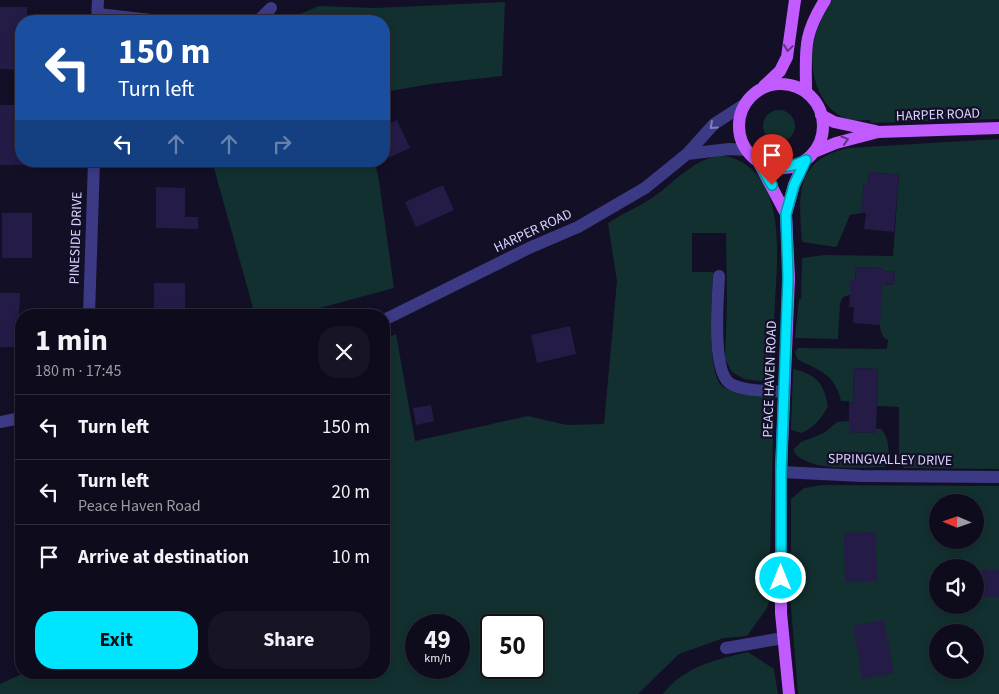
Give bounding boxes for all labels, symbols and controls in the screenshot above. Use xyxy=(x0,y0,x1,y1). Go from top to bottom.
text: 150 m xyxy=(118,27,210,77)
icon: left xyxy=(35,35,100,100)
one-way arrow xyxy=(783,45,794,53)
text: Turn left xyxy=(118,73,194,105)
street label: HARPER ROAD xyxy=(896,104,980,126)
one-way arrow xyxy=(710,120,719,129)
icon: left xyxy=(109,130,137,158)
icon: ahead xyxy=(162,130,190,158)
icon: ahead xyxy=(215,130,243,158)
icon: right xyxy=(268,130,296,158)
pin xyxy=(751,134,793,185)
one-way arrow xyxy=(841,136,849,146)
icon: arrive xyxy=(758,141,786,169)
street label: PINESIDE DRIVE xyxy=(64,191,88,285)
street label: HARPER ROAD xyxy=(491,204,575,258)
text: 1 min xyxy=(35,319,108,362)
street label: PEACE HAVEN ROAD xyxy=(758,320,782,438)
button: close xyxy=(318,326,370,378)
text: 180 m · 17:45 xyxy=(35,360,122,382)
icon: left xyxy=(35,413,63,441)
text: Turn left xyxy=(78,414,149,441)
text: 150 m xyxy=(322,414,370,441)
street label: SPRINGVALLEY DRIVE xyxy=(828,449,952,471)
text: Turn left xyxy=(78,468,149,495)
icon: left xyxy=(35,478,63,506)
text: 20 m xyxy=(332,479,370,506)
north arrow xyxy=(929,494,984,549)
map controls xyxy=(929,494,984,679)
text: Peace Haven Road xyxy=(78,495,201,517)
icon: arrive xyxy=(35,543,63,571)
text: Arrive at destination xyxy=(78,544,249,571)
text: 10 m xyxy=(332,544,370,571)
position arrow xyxy=(754,551,806,603)
button: sound xyxy=(929,559,984,614)
button: Exit xyxy=(35,611,198,669)
button: Share xyxy=(208,611,370,669)
speed limit sign: 50 xyxy=(480,614,545,679)
text: 49 xyxy=(424,622,451,658)
button: search xyxy=(929,624,984,679)
text: km/h xyxy=(424,650,451,667)

